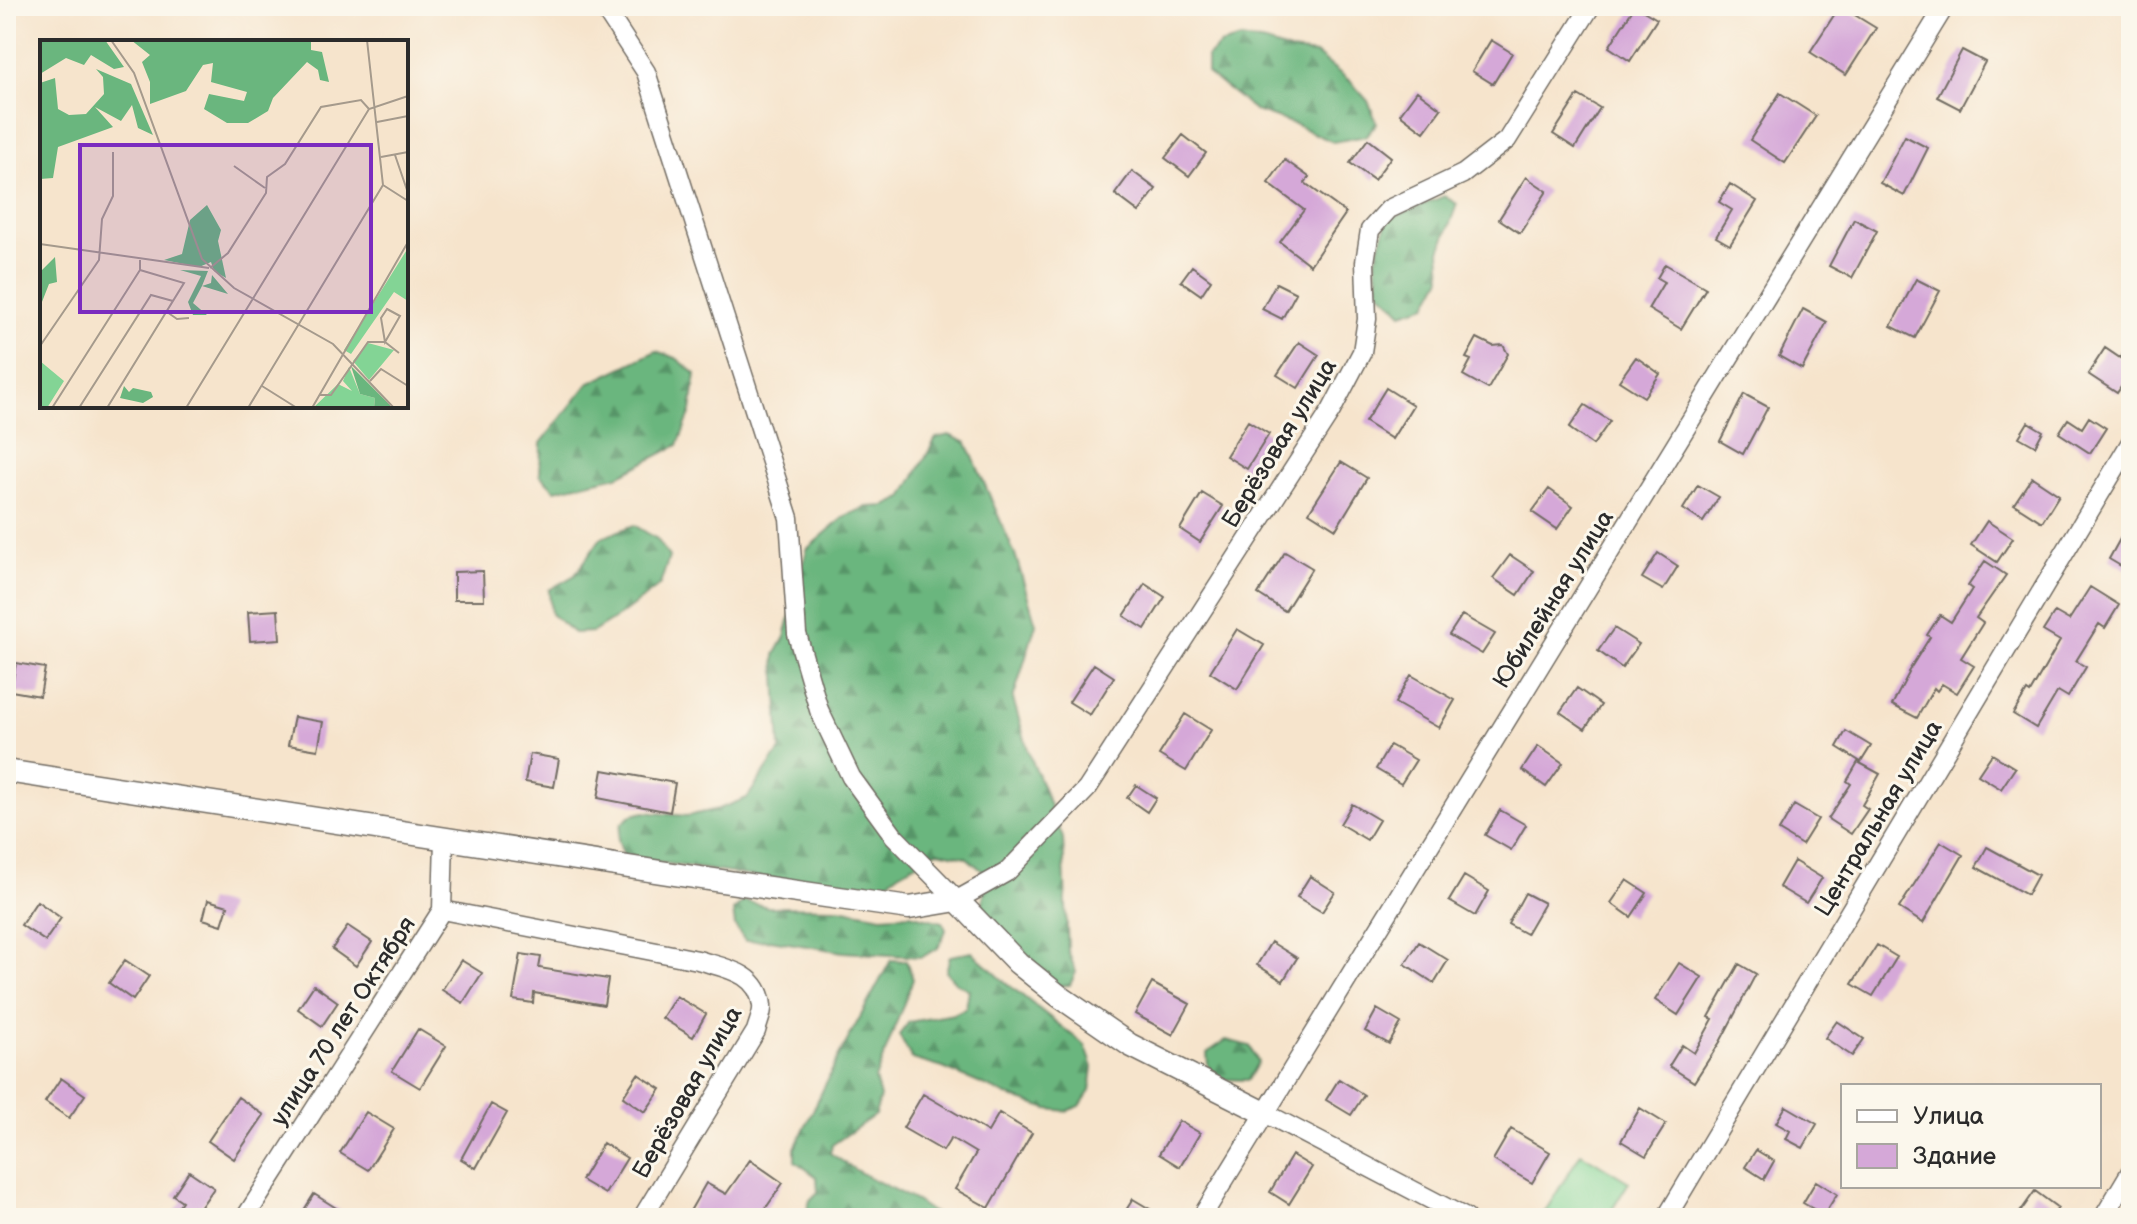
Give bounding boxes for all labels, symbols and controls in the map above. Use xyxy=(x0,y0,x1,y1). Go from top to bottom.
inset map xyxy=(40,40,408,408)
street label: Берёзовая улица xyxy=(1216,353,1343,533)
street label: Юбилейная улица xyxy=(1487,505,1620,694)
street label: Центральная улица xyxy=(1808,715,1948,922)
street label: улица 70 лет Октября xyxy=(265,911,422,1131)
street label: Берёзовая улица xyxy=(626,1001,748,1183)
legend xyxy=(1841,1084,2101,1188)
text: Улица xyxy=(1913,1102,1984,1131)
text: Здание xyxy=(1913,1142,1996,1171)

